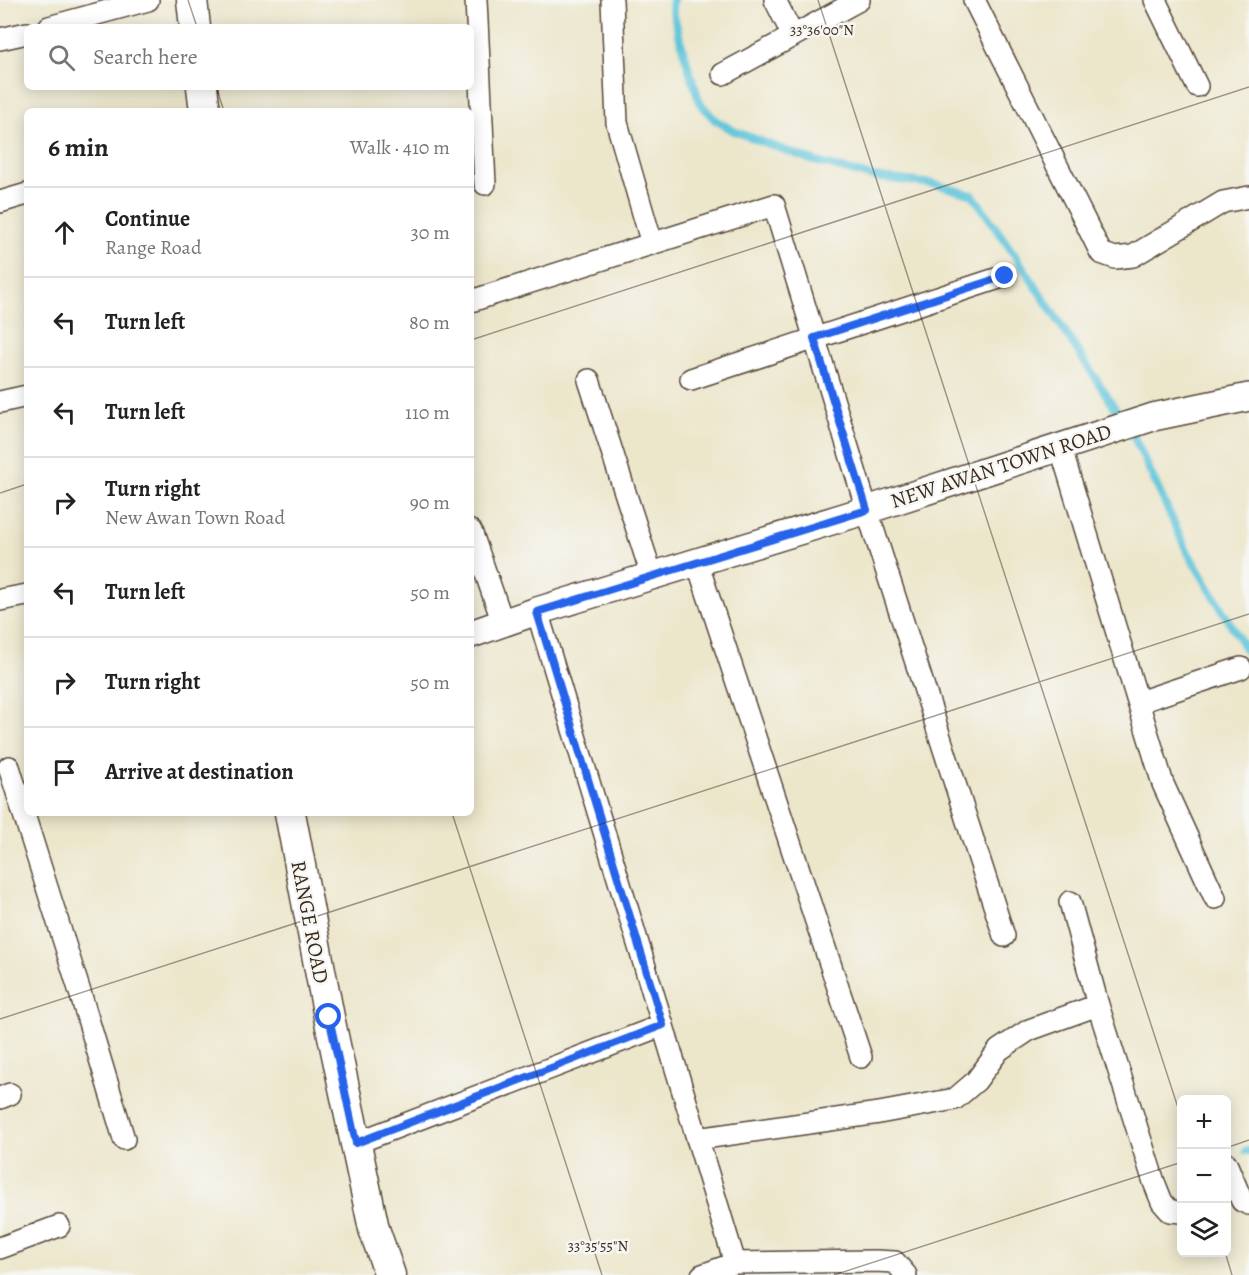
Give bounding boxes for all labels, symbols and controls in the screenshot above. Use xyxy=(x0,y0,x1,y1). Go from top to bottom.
text: 33°36'00"N xyxy=(790,20,854,40)
search box xyxy=(24,24,474,90)
icon: search xyxy=(45,41,78,74)
text: Search here xyxy=(93,42,198,72)
text: 6 min xyxy=(48,130,109,165)
text: Walk · 410 m xyxy=(350,134,450,161)
text: Continue xyxy=(105,204,190,234)
icon: ahead xyxy=(48,216,81,249)
text: 30 m xyxy=(410,219,450,246)
text: Range Road xyxy=(105,234,202,261)
route end xyxy=(991,262,1017,288)
icon: left xyxy=(48,306,81,339)
text: Turn left xyxy=(105,307,185,337)
text: 80 m xyxy=(409,309,450,336)
icon: left xyxy=(48,396,81,429)
text: Turn left xyxy=(105,397,185,427)
text: 110 m xyxy=(405,399,450,426)
street label: NEW AWAN TOWN ROAD xyxy=(887,417,1115,515)
text: Turn right xyxy=(105,474,201,504)
icon: right xyxy=(48,486,81,519)
text: 90 m xyxy=(410,489,450,516)
text: New Awan Town Road xyxy=(105,504,285,531)
icon: left xyxy=(48,576,81,609)
text: Turn left xyxy=(105,577,185,607)
text: 50 m xyxy=(410,579,450,606)
icon: right xyxy=(48,666,81,699)
text: Turn right xyxy=(105,667,201,697)
text: 50 m xyxy=(410,669,450,696)
icon: arrive xyxy=(48,756,81,789)
text: Arrive at destination xyxy=(105,757,294,787)
street label: RANGE ROAD xyxy=(284,858,336,986)
route start xyxy=(315,1003,341,1029)
map controls xyxy=(1177,1095,1231,1257)
button: + xyxy=(1177,1095,1231,1149)
button: − xyxy=(1177,1149,1231,1203)
button: layers xyxy=(1177,1203,1231,1257)
text: 33°35'55"N xyxy=(568,1236,628,1256)

